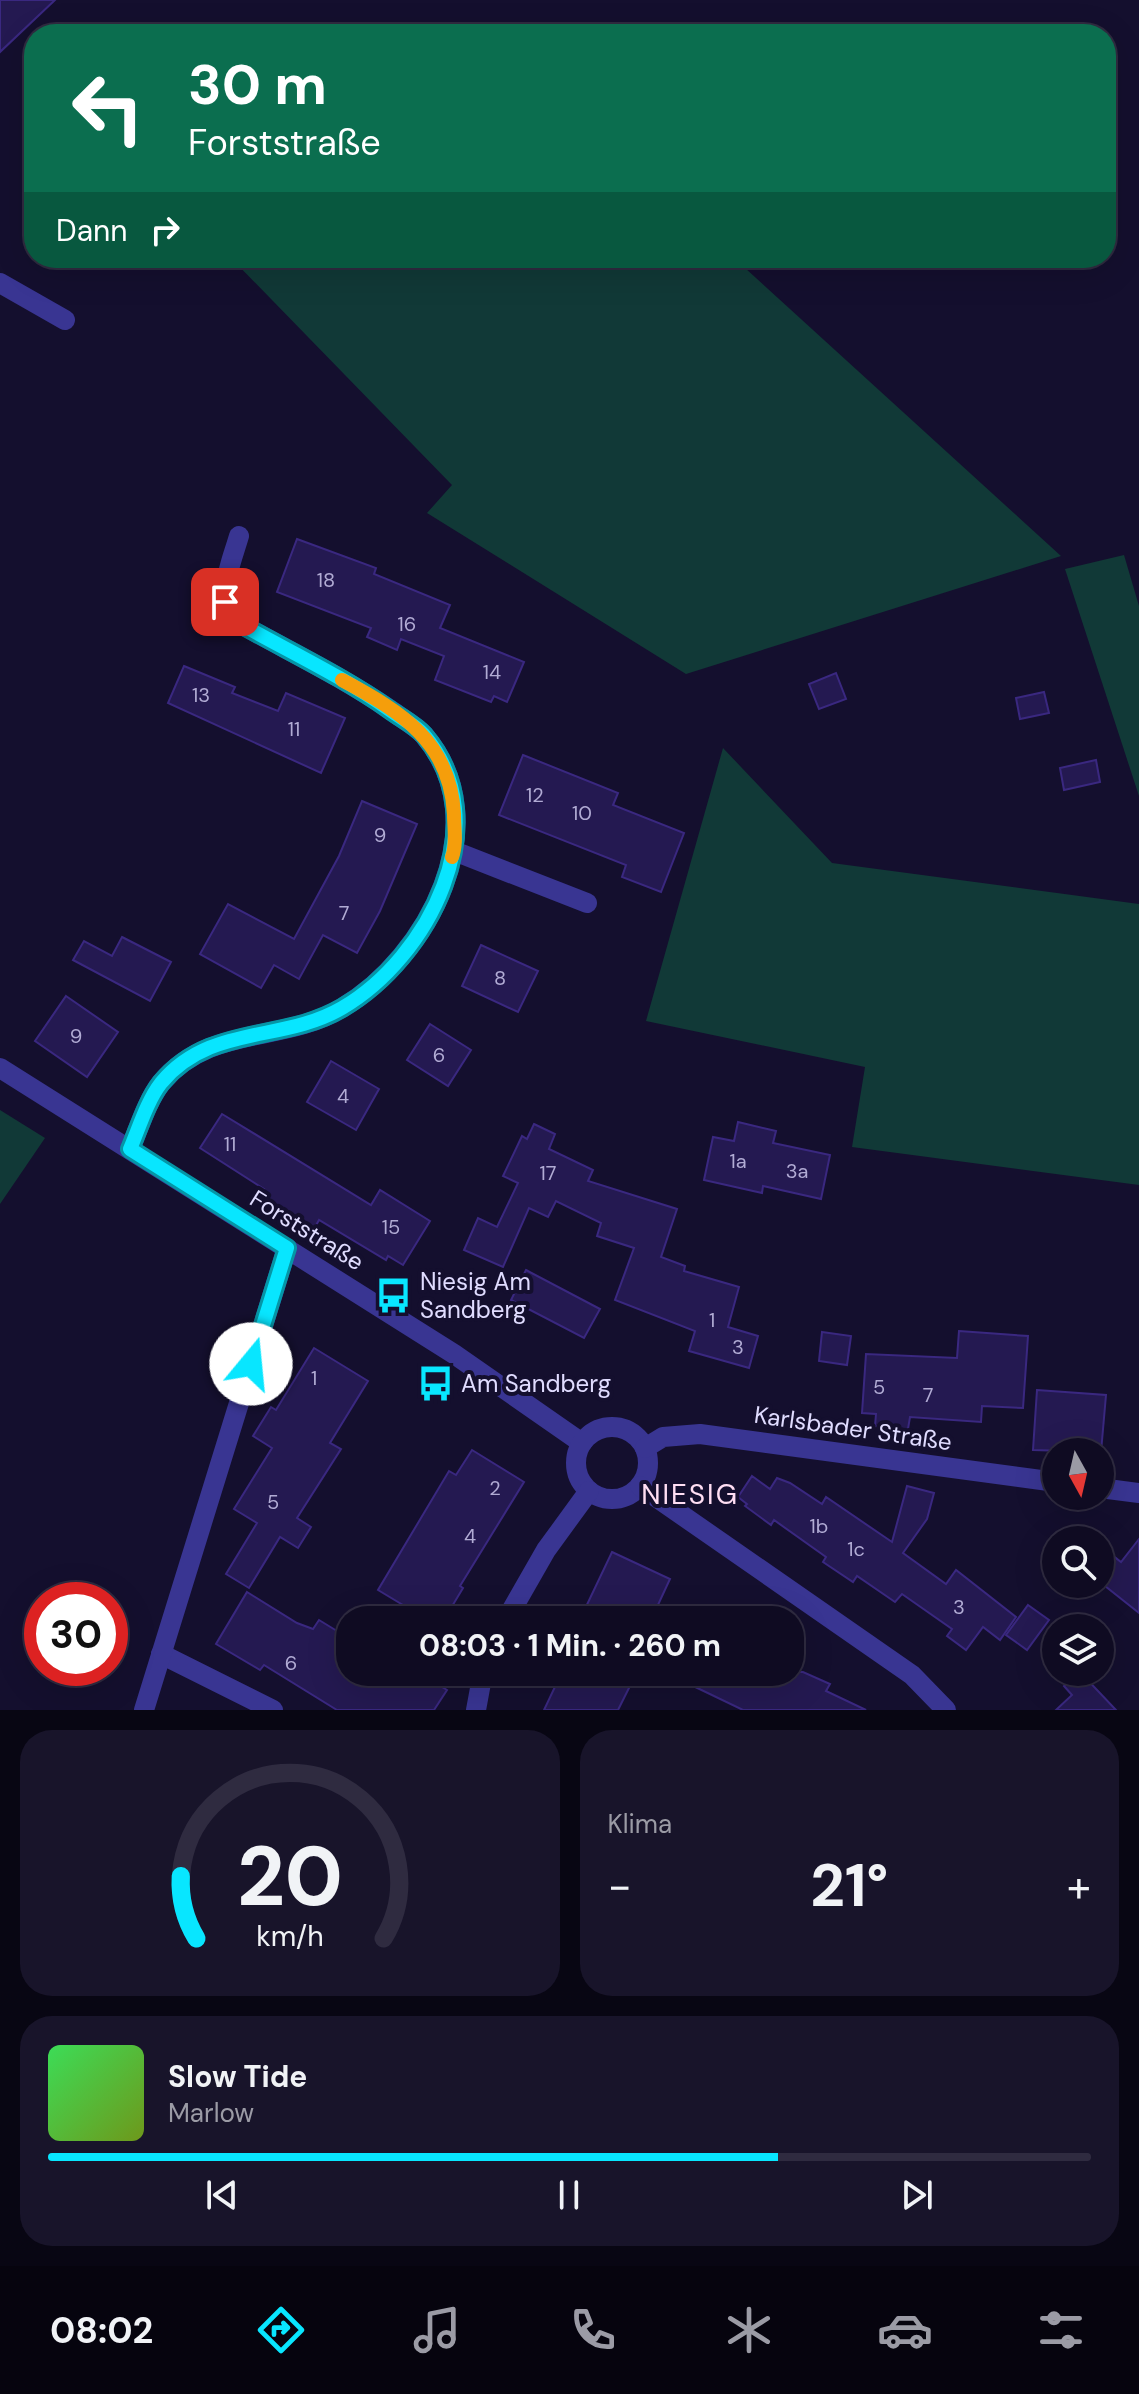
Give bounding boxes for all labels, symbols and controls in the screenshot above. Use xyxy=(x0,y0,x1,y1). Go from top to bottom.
text: 30 m xyxy=(188,48,327,121)
icon: left xyxy=(56,56,160,160)
text: Forststraße xyxy=(188,119,381,166)
icon: right xyxy=(143,208,187,252)
text: Dann xyxy=(56,211,127,250)
house number: 18 xyxy=(317,567,335,593)
pin xyxy=(191,568,259,636)
icon: arrive xyxy=(203,580,247,624)
house number: 16 xyxy=(398,611,416,637)
house number: 14 xyxy=(483,659,501,685)
house number: 13 xyxy=(192,682,210,708)
house number: 11 xyxy=(288,716,300,742)
house number: 12 xyxy=(526,782,544,808)
house number: 10 xyxy=(572,800,592,826)
house number: 9 xyxy=(374,822,386,848)
house number: 7 xyxy=(339,900,349,926)
house number: 8 xyxy=(494,965,506,991)
house number: 9 xyxy=(70,1023,82,1049)
house number: 6 xyxy=(433,1042,445,1068)
house number: 4 xyxy=(337,1083,349,1109)
house number: 11 xyxy=(224,1131,236,1157)
house number: 1a xyxy=(729,1148,747,1174)
house number: 3a xyxy=(786,1158,808,1184)
house number: 17 xyxy=(540,1160,556,1186)
street label: Forststraße xyxy=(244,1183,370,1277)
house number: 15 xyxy=(382,1214,400,1240)
place label: Niesig Am Sandberg xyxy=(420,1266,531,1325)
bus stop icon: Niesig Am Sandberg xyxy=(375,1276,413,1314)
house number: 1 xyxy=(709,1307,715,1333)
position arrow xyxy=(209,1322,293,1406)
house number: 3 xyxy=(732,1334,744,1360)
bus stop icon: Am Sandberg xyxy=(416,1364,454,1402)
house number: 1 xyxy=(311,1365,317,1391)
place label: Am Sandberg xyxy=(461,1368,611,1399)
house number: 5 xyxy=(873,1374,885,1400)
house number: 7 xyxy=(923,1382,933,1408)
street label: Karlsbader Straße xyxy=(752,1399,954,1457)
north arrow xyxy=(1042,1438,1114,1510)
map controls xyxy=(1042,1438,1114,1686)
house number: 2 xyxy=(489,1475,501,1501)
district label: NIESIG xyxy=(641,1476,739,1513)
house number: 5 xyxy=(267,1489,279,1515)
house number: 1b xyxy=(810,1513,828,1539)
house number: 4 xyxy=(464,1523,476,1549)
button: search xyxy=(1042,1526,1114,1598)
house number: 1c xyxy=(847,1536,865,1562)
speed limit sign: 30 xyxy=(24,1582,128,1686)
house number: 3 xyxy=(953,1594,965,1620)
button: layers xyxy=(1042,1614,1114,1686)
text: 08:03 · 1 Min. · 260 m xyxy=(419,1626,721,1665)
house number: 6 xyxy=(285,1650,297,1676)
text: Klima xyxy=(608,1807,672,1841)
text: 20 xyxy=(237,1822,343,1931)
text: 21° xyxy=(810,1846,888,1925)
text: − xyxy=(608,1857,632,1915)
text: + xyxy=(1067,1857,1091,1915)
text: km/h xyxy=(256,1918,324,1955)
text: Slow Tide xyxy=(168,2057,307,2096)
text: Marlow xyxy=(168,2096,254,2130)
icon: previous xyxy=(200,2173,244,2217)
icon: pause xyxy=(547,2173,591,2217)
icon: next xyxy=(895,2173,939,2217)
icon: directions xyxy=(253,2302,309,2358)
icon: music xyxy=(409,2302,465,2358)
icon: phone xyxy=(565,2302,621,2358)
icon: climate xyxy=(721,2302,777,2358)
icon: car xyxy=(877,2302,933,2358)
icon: filters xyxy=(1033,2302,1089,2358)
text: 08:02 xyxy=(50,2307,153,2354)

